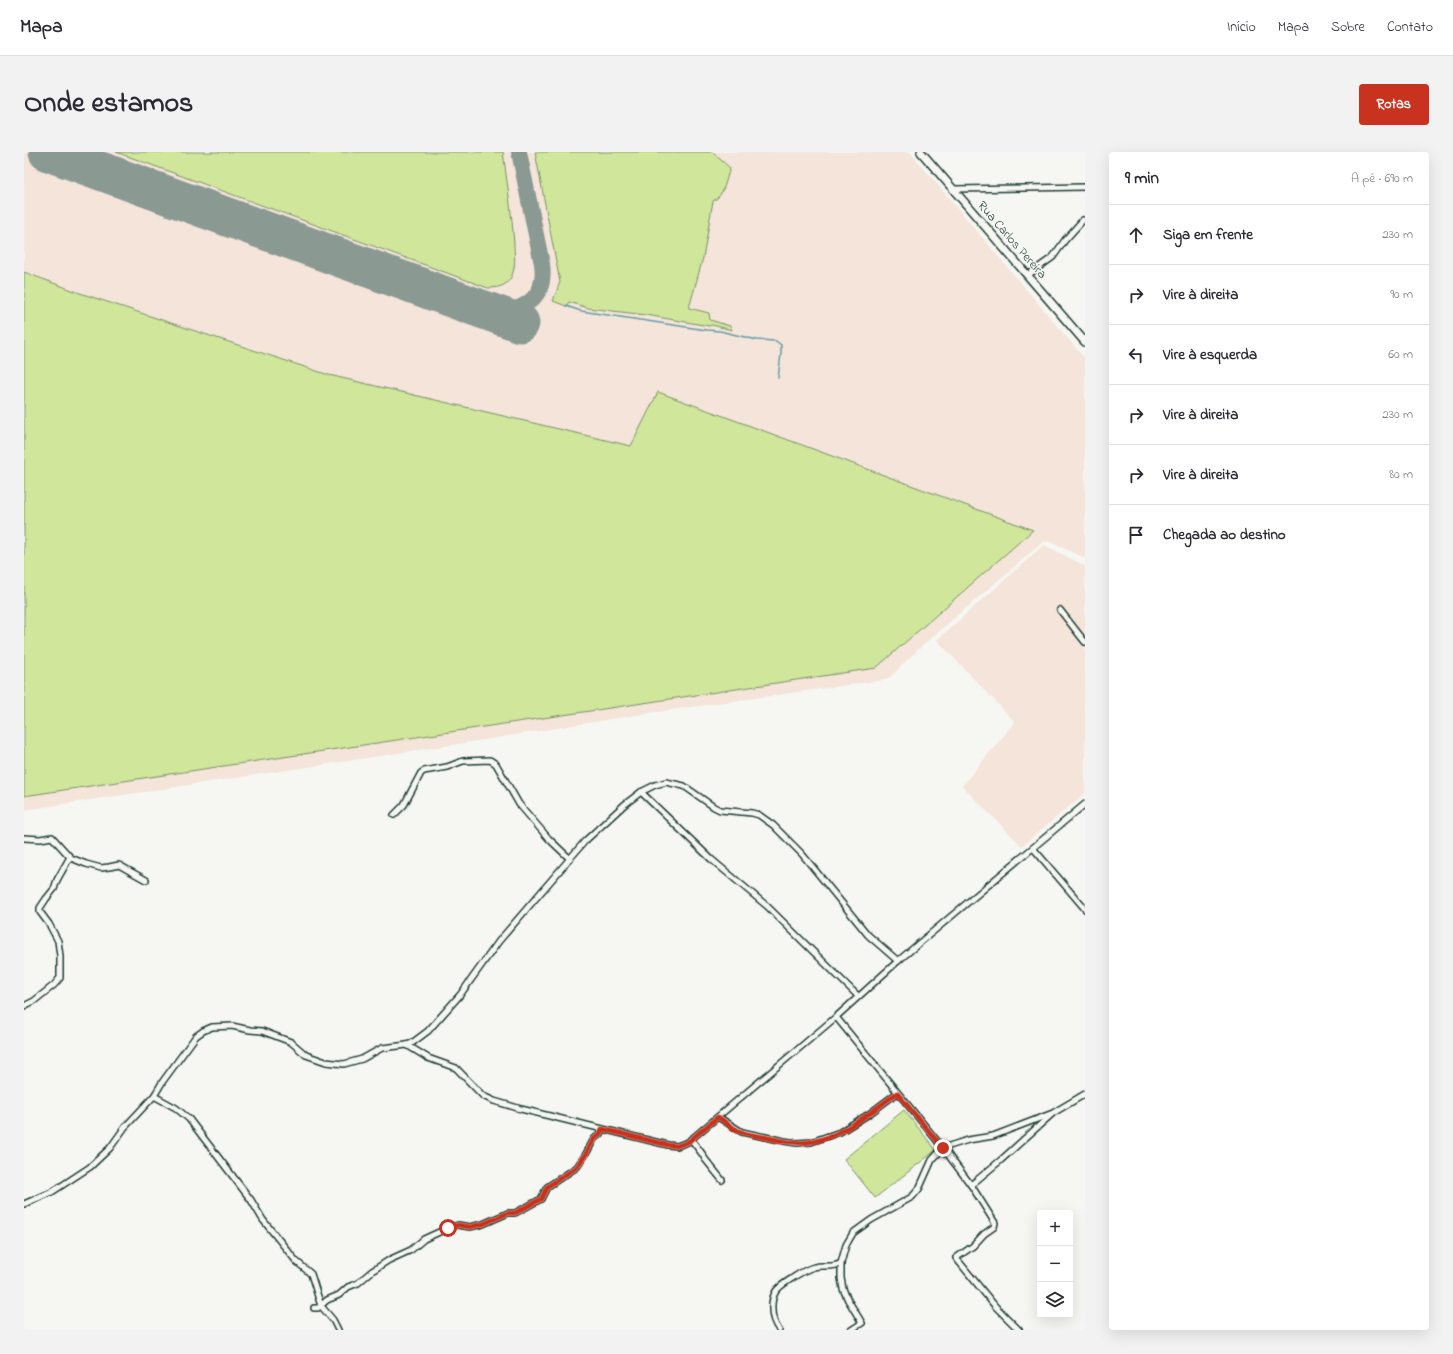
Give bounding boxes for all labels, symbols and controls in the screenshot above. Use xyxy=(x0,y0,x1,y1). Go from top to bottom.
text: Mapa xyxy=(20,14,62,41)
text: Início xyxy=(1227,17,1256,38)
text: Mapa xyxy=(1278,17,1309,38)
text: Sobre xyxy=(1331,17,1365,38)
text: Contato xyxy=(1387,17,1433,38)
text: Onde estamos xyxy=(24,84,193,125)
button: Rotas xyxy=(1359,84,1429,125)
text: 9 min xyxy=(1125,166,1159,191)
text: A pé · 690 m xyxy=(1351,169,1413,188)
street label: Rua Carlos Pereira xyxy=(973,197,1051,283)
icon: ahead xyxy=(1125,224,1147,246)
text: Siga em frente xyxy=(1163,224,1253,246)
text: 230 m xyxy=(1382,225,1413,244)
icon: right xyxy=(1125,284,1147,306)
text: Vire à direita xyxy=(1163,284,1238,306)
text: 90 m xyxy=(1390,285,1413,304)
icon: left xyxy=(1125,344,1147,366)
text: Vire à esquerda xyxy=(1163,344,1257,366)
text: 60 m xyxy=(1388,345,1413,364)
icon: right xyxy=(1125,404,1147,426)
text: Vire à direita xyxy=(1163,404,1238,426)
text: 230 m xyxy=(1382,405,1413,424)
icon: right xyxy=(1125,464,1147,486)
text: Vire à direita xyxy=(1163,464,1238,486)
text: 80 m xyxy=(1389,465,1413,484)
icon: arrive xyxy=(1125,524,1147,546)
text: Chegada ao destino xyxy=(1163,524,1286,546)
route end xyxy=(934,1139,952,1157)
map controls xyxy=(1037,1210,1073,1318)
button: + xyxy=(1037,1210,1073,1246)
route start xyxy=(439,1219,457,1237)
button: − xyxy=(1037,1246,1073,1282)
button: layers xyxy=(1037,1282,1073,1318)

